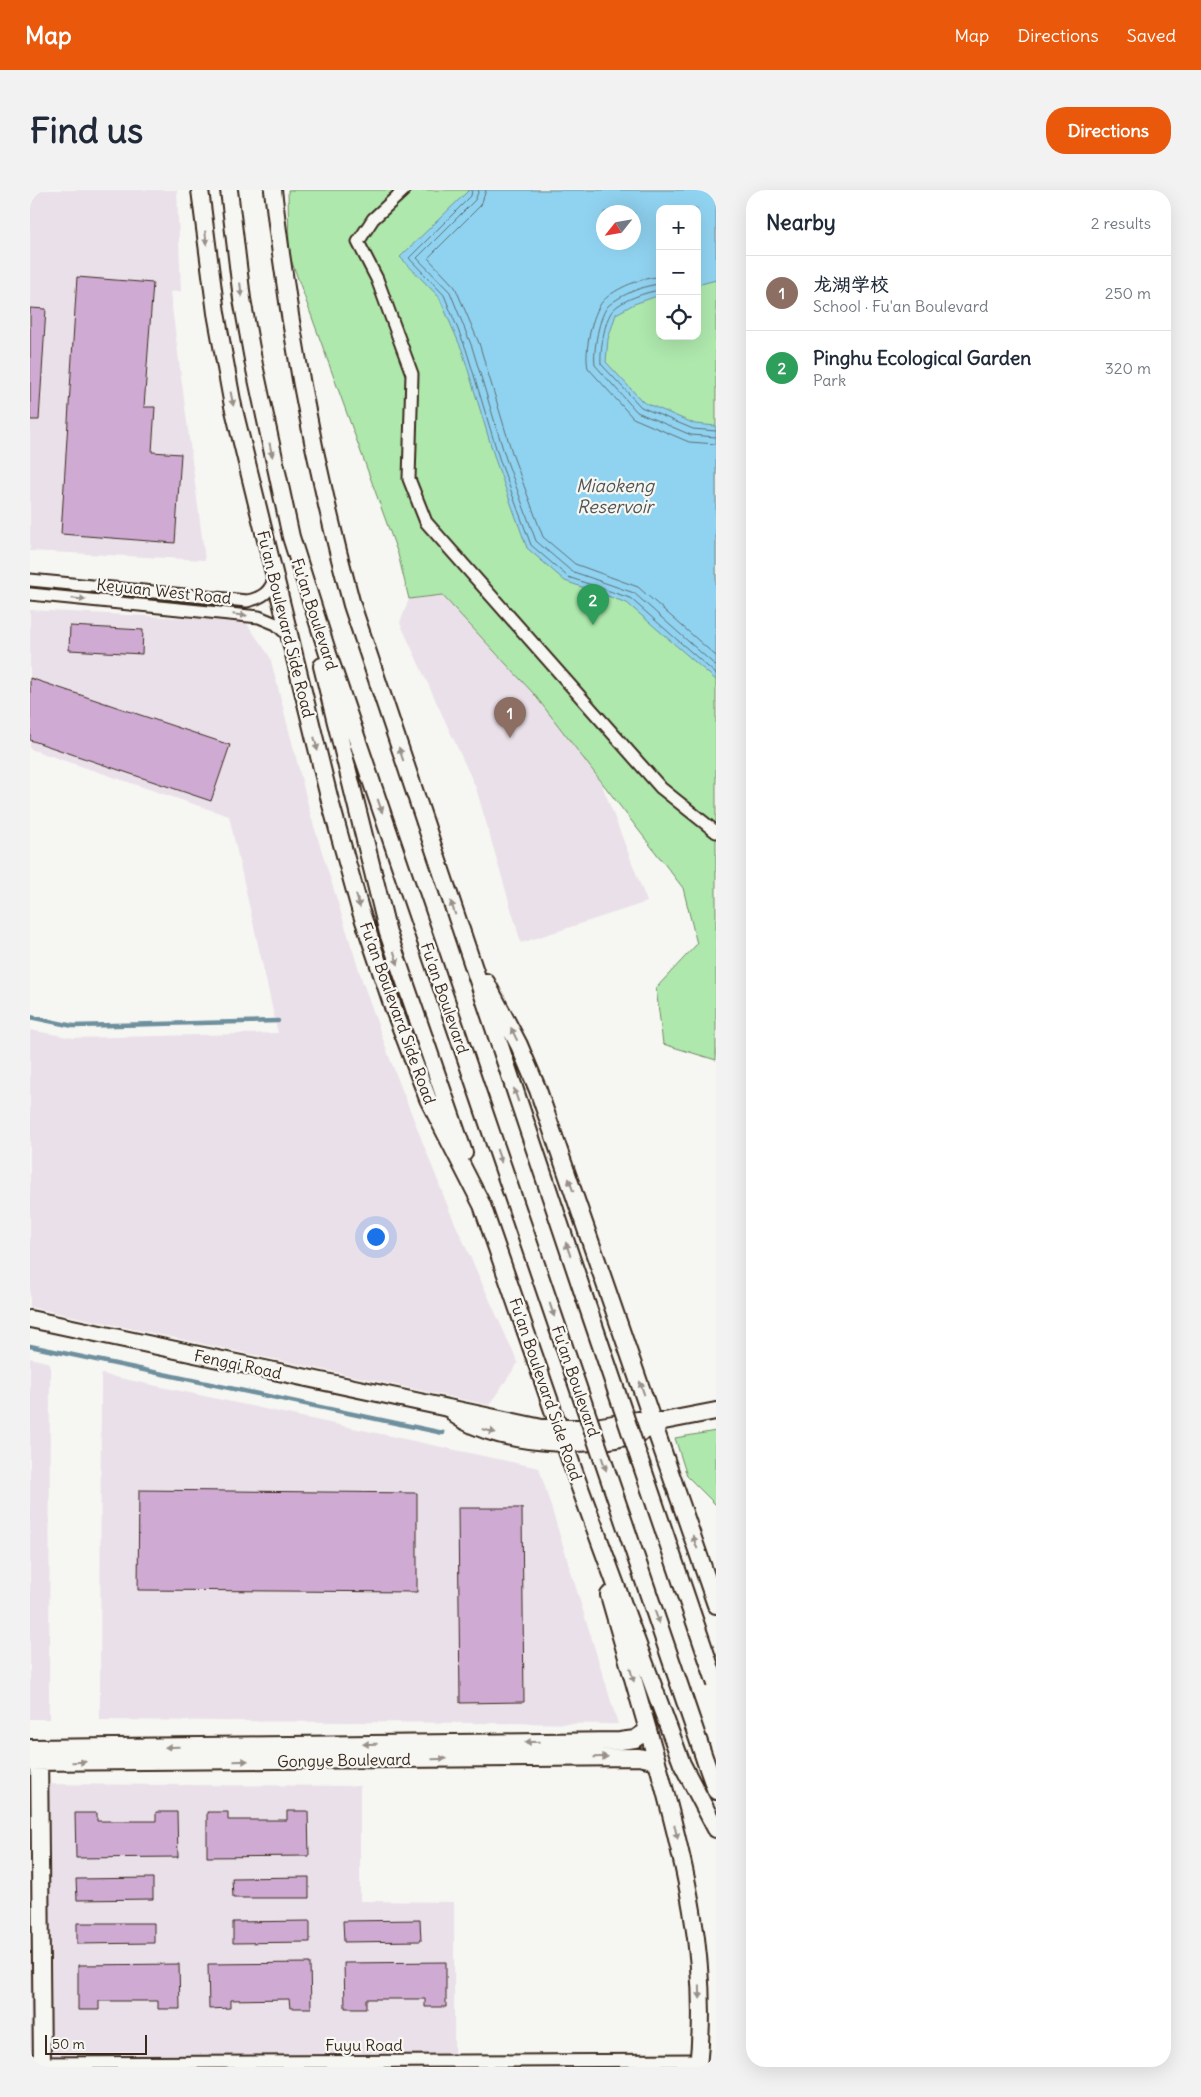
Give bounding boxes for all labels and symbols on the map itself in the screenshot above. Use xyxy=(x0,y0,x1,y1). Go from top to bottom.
north arrow xyxy=(596,205,641,250)
one-way arrow xyxy=(202,231,210,247)
one-way arrow xyxy=(238,283,246,299)
one-way arrow xyxy=(228,391,236,406)
one-way arrow xyxy=(267,443,275,459)
water label: Miaokeng Reservoir xyxy=(576,474,656,518)
street label: Fu'an Boulevard Side Road xyxy=(253,528,319,720)
street label: Fu'an Boulevard xyxy=(288,556,342,672)
street label: Keyuan West Road xyxy=(96,574,232,608)
pin: 2 xyxy=(577,584,609,625)
one-way arrow xyxy=(71,595,87,603)
one-way arrow xyxy=(233,611,249,619)
pin: 1 xyxy=(494,697,526,738)
one-way arrow xyxy=(312,736,320,751)
one-way arrow xyxy=(397,747,404,762)
one-way arrow xyxy=(376,799,384,814)
one-way arrow xyxy=(354,893,362,908)
one-way arrow xyxy=(449,901,456,916)
street label: Fu'an Boulevard Side Road xyxy=(356,919,440,1107)
street label: Fu'an Boulevard xyxy=(417,940,473,1056)
one-way arrow xyxy=(392,951,400,966)
one-way arrow xyxy=(510,1026,518,1041)
one-way arrow xyxy=(512,1088,520,1103)
one-way arrow xyxy=(495,1149,503,1164)
one-way arrow xyxy=(567,1178,574,1193)
your location xyxy=(363,1224,389,1250)
one-way arrow xyxy=(564,1242,572,1257)
street label: Fu'an Boulevard Side Road xyxy=(505,1295,587,1483)
one-way arrow xyxy=(549,1302,556,1317)
street label: Fu'an Boulevard xyxy=(548,1323,604,1439)
street label: Fengqi Road xyxy=(193,1345,283,1383)
one-way arrow xyxy=(638,1381,645,1396)
one-way arrow xyxy=(482,1428,497,1436)
one-way arrow xyxy=(601,1456,608,1471)
one-way arrow xyxy=(691,1534,699,1549)
one-way arrow xyxy=(654,1610,661,1625)
one-way arrow xyxy=(629,1668,637,1683)
one-way arrow xyxy=(524,1739,540,1747)
one-way arrow xyxy=(361,1740,377,1748)
one-way arrow xyxy=(164,1743,180,1751)
street label: Gongye Boulevard xyxy=(277,1749,411,1771)
one-way arrow xyxy=(593,1753,609,1761)
one-way arrow xyxy=(431,1755,447,1763)
one-way arrow xyxy=(233,1757,249,1765)
one-way arrow xyxy=(71,1758,87,1766)
one-way arrow xyxy=(672,1824,680,1839)
one-way arrow xyxy=(696,1984,704,2000)
scale bar xyxy=(45,2032,148,2055)
street label: Fuyu Road xyxy=(325,2035,403,2055)

